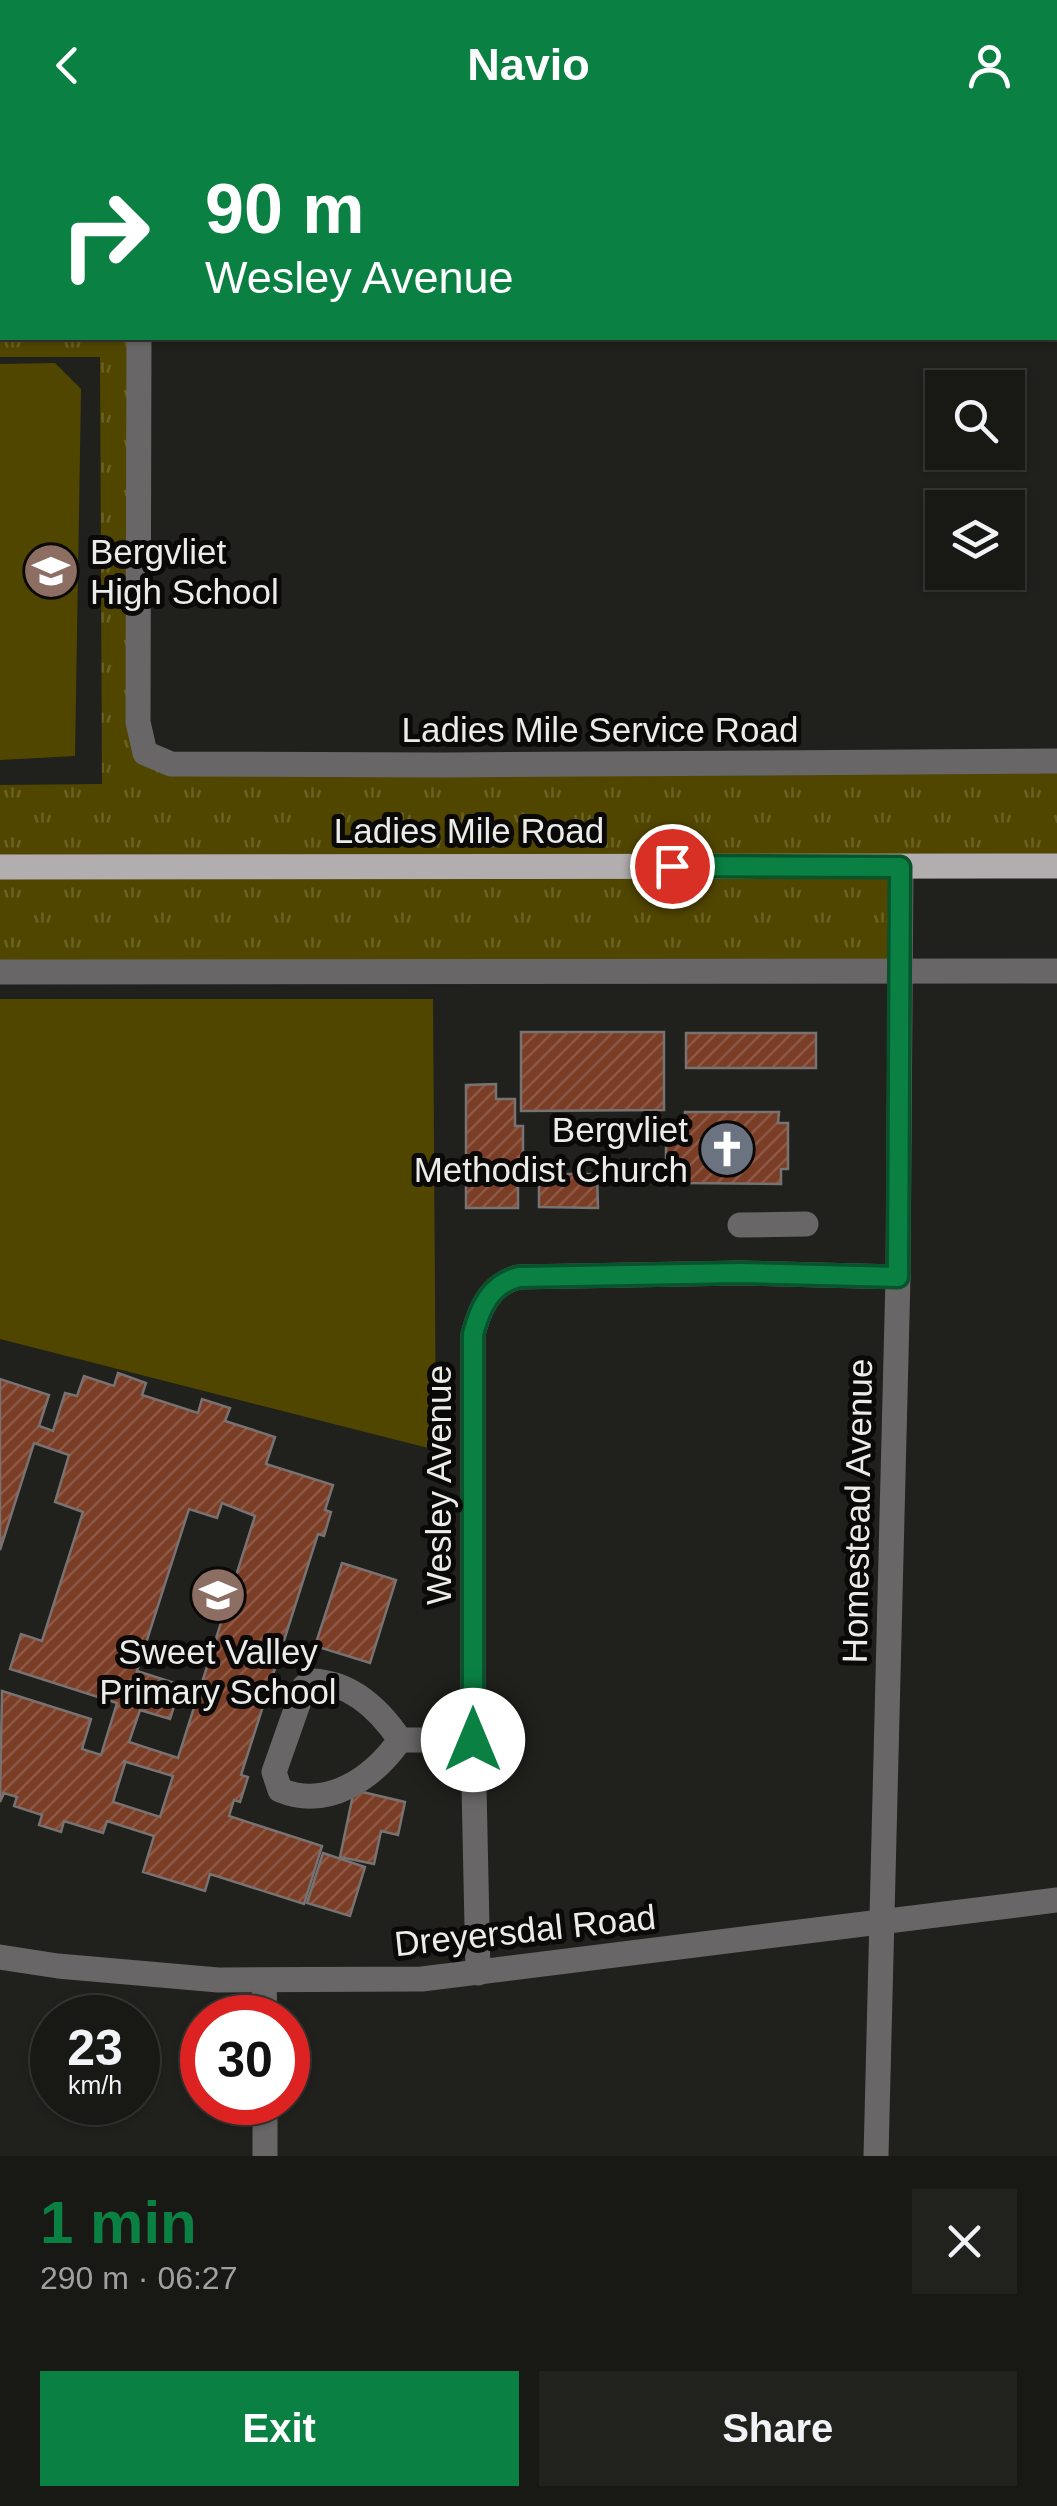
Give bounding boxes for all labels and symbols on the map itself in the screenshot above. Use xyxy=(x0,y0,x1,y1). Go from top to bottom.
place label: Bergvliet High School xyxy=(90,532,279,611)
school or university icon: Bergvliet High School xyxy=(21,541,81,601)
street label: Ladies Mile Service Road xyxy=(402,710,798,749)
street label: Ladies Mile Road xyxy=(334,811,604,850)
pin xyxy=(630,824,715,909)
place label: Bergvliet Methodist Church xyxy=(414,1110,688,1189)
church icon: Bergvliet Methodist Church xyxy=(697,1119,757,1179)
street label: Homestead Avenue xyxy=(835,1358,879,1664)
street label: Wesley Avenue xyxy=(419,1365,458,1605)
school or university icon: Sweet Valley Primary School xyxy=(188,1565,248,1625)
place label: Sweet Valley Primary School xyxy=(99,1632,337,1711)
position arrow xyxy=(421,1688,525,1792)
street label: Dreyersdal Road xyxy=(392,1897,658,1963)
speed limit sign: 30 xyxy=(180,1995,310,2125)

